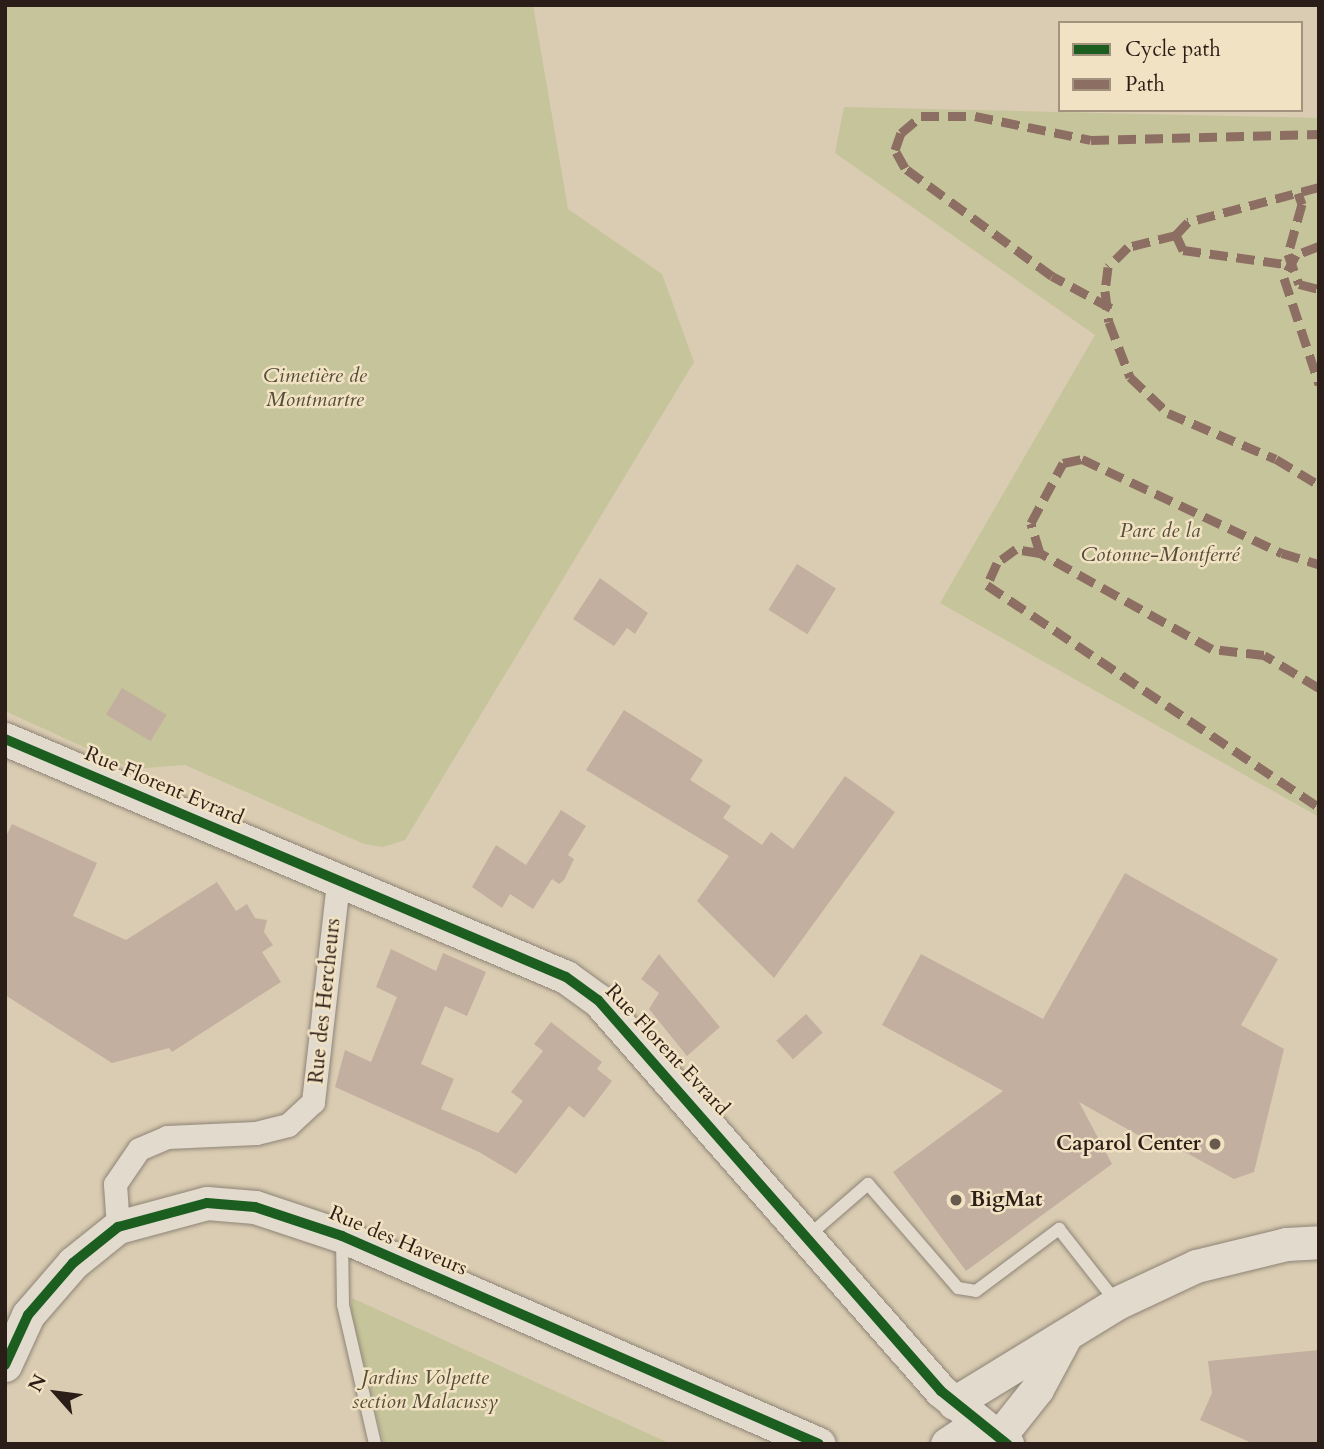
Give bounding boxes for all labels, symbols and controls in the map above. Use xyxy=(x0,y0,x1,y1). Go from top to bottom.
legend xyxy=(1058,21,1303,112)
text: Cycle path xyxy=(1125,35,1221,64)
text: Path xyxy=(1125,70,1165,99)
park label: Cimetière de Montmartre xyxy=(263,363,367,413)
park label: Parc de la Cotonne-Montferré xyxy=(1081,518,1239,568)
street label: Rue Florent Evrard xyxy=(81,741,247,831)
street label: Rue des Hercheurs xyxy=(304,917,346,1085)
street label: Rue Florent Evrard xyxy=(600,979,734,1121)
place label: Caparol Center xyxy=(1056,1131,1201,1157)
marker: Caparol Center xyxy=(1207,1136,1223,1152)
place label: BigMat xyxy=(970,1187,1043,1213)
marker: BigMat xyxy=(948,1192,964,1208)
street label: Rue des Haveurs xyxy=(325,1201,471,1281)
north arrow xyxy=(21,1358,91,1428)
park label: Jardins Volpette section Malacussy xyxy=(352,1365,498,1415)
text: N xyxy=(22,1370,53,1397)

